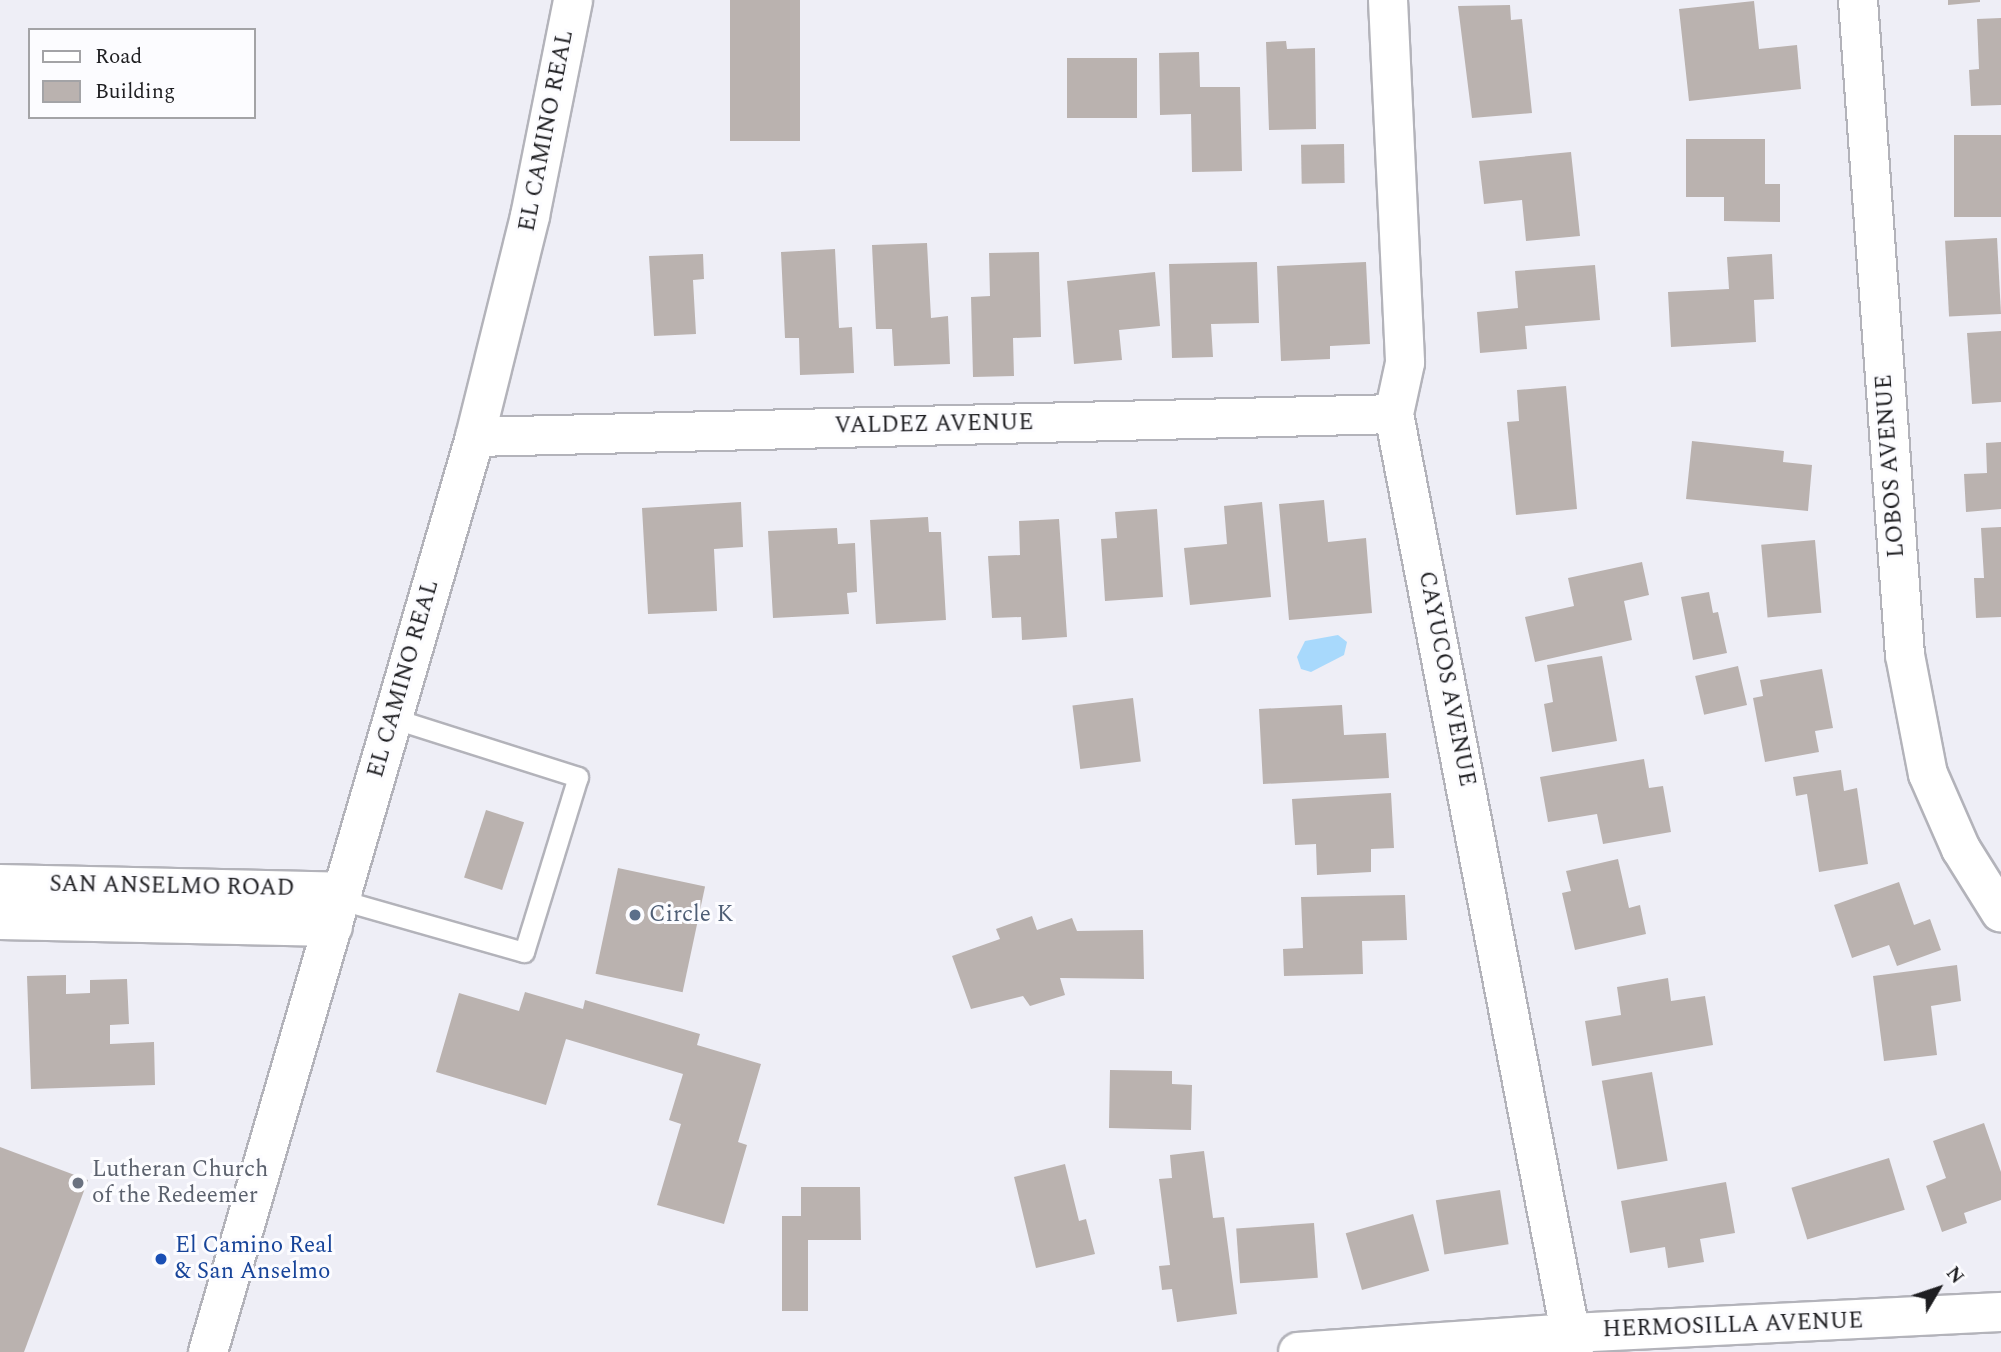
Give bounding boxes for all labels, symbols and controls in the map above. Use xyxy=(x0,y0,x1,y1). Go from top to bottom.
legend xyxy=(28,28,256,119)
street label: EL CAMINO REAL xyxy=(514,28,580,234)
text: Road xyxy=(95,41,142,73)
text: Building xyxy=(95,76,175,108)
street label: LOBOS AVENUE xyxy=(1871,373,1911,559)
street label: VALDEZ AVENUE xyxy=(834,409,1034,441)
street label: CAYUCOS AVENUE xyxy=(1412,569,1480,789)
street label: EL CAMINO REAL xyxy=(363,577,445,781)
street label: SAN ANSELMO ROAD xyxy=(49,871,295,903)
place label: Circle K xyxy=(649,901,733,929)
marker: Circle K xyxy=(627,907,643,923)
place label: Lutheran Church of the Redeemer xyxy=(92,1156,268,1210)
marker: Lutheran Church of the Redeemer xyxy=(70,1175,86,1191)
place label: El Camino Real & San Anselmo xyxy=(175,1232,333,1286)
marker: El Camino Real & San Anselmo xyxy=(153,1251,169,1267)
north arrow xyxy=(1903,1254,1973,1324)
text: N xyxy=(1939,1260,1971,1291)
street label: HERMOSILLA AVENUE xyxy=(1602,1308,1864,1344)

